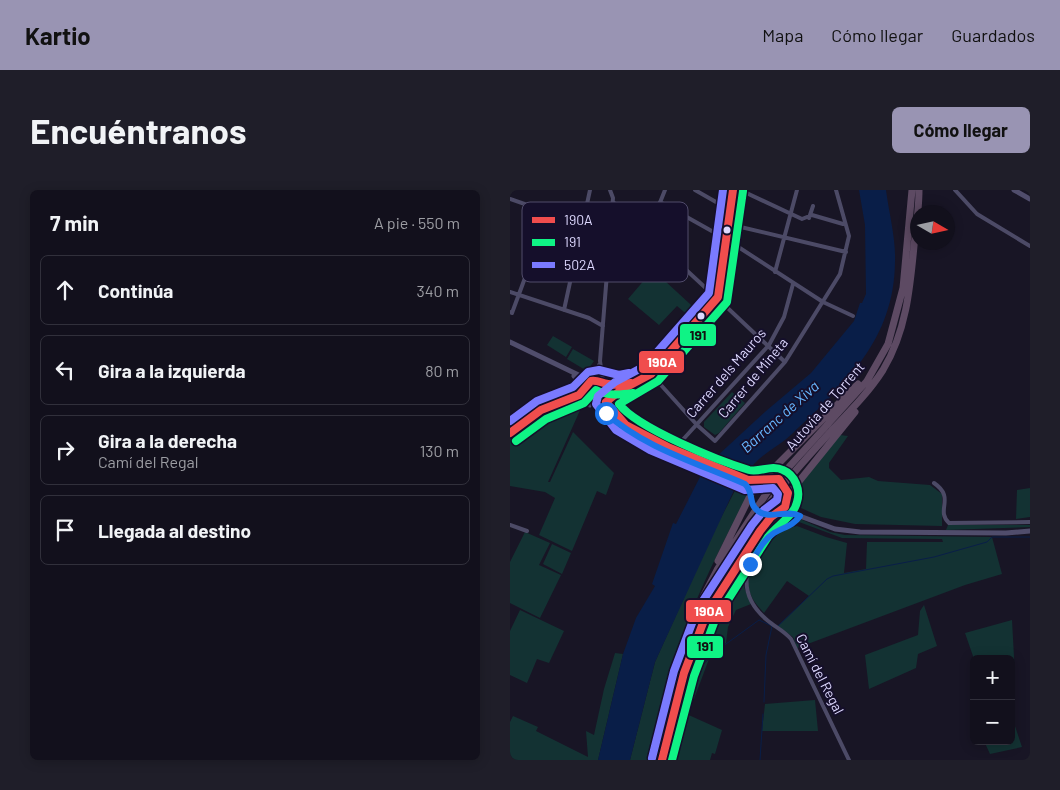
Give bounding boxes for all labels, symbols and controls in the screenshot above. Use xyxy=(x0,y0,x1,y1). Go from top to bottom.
text: Kartio xyxy=(25,21,91,50)
text: Mapa xyxy=(762,24,803,46)
text: Cómo llegar xyxy=(831,24,923,46)
text: Guardados xyxy=(951,24,1035,46)
button: Cómo llegar xyxy=(892,107,1030,153)
text: Encuéntranos xyxy=(30,109,247,151)
legend xyxy=(522,202,688,282)
north arrow xyxy=(910,205,955,250)
text: 7 min xyxy=(50,210,99,235)
text: 190A xyxy=(564,211,593,228)
text: A pie · 550 m xyxy=(374,213,460,232)
unlabelled marker xyxy=(722,225,732,235)
text: 191 xyxy=(564,233,581,250)
text: 502A xyxy=(564,256,596,273)
icon: ahead xyxy=(51,276,79,304)
text: Continúa xyxy=(98,279,173,302)
text: 340 m xyxy=(416,281,459,300)
unlabelled marker xyxy=(696,311,706,321)
line badge: 191 xyxy=(679,323,717,347)
street label: Carrer dels Mauros xyxy=(682,324,769,421)
text: 191 xyxy=(689,326,707,343)
street label: Carrer de Mineta xyxy=(714,334,791,421)
line badge: 190A xyxy=(638,350,685,374)
text: 190A xyxy=(647,353,677,370)
icon: left xyxy=(51,356,79,384)
street label: Autovia de Torrent xyxy=(782,358,868,453)
text: Gira a la izquierda xyxy=(98,359,246,382)
text: 80 m xyxy=(425,361,459,380)
water label: Barranc de Xiva xyxy=(737,376,822,456)
route start xyxy=(595,402,618,425)
text: Gira a la derecha xyxy=(98,429,237,452)
icon: right xyxy=(51,436,79,464)
text: 130 m xyxy=(420,441,459,460)
text: Camí del Regal xyxy=(98,452,198,471)
icon: arrive xyxy=(51,516,79,544)
text: Llegada al destino xyxy=(98,519,251,542)
route end xyxy=(739,553,762,576)
line badge: 190A xyxy=(685,599,732,623)
text: 190A xyxy=(694,602,724,619)
street label: Camí del Regal xyxy=(793,631,848,717)
line badge: 191 xyxy=(686,635,724,659)
text: 191 xyxy=(696,637,714,654)
map controls xyxy=(970,655,1015,745)
button: + xyxy=(970,655,1015,700)
button: − xyxy=(970,700,1015,745)

